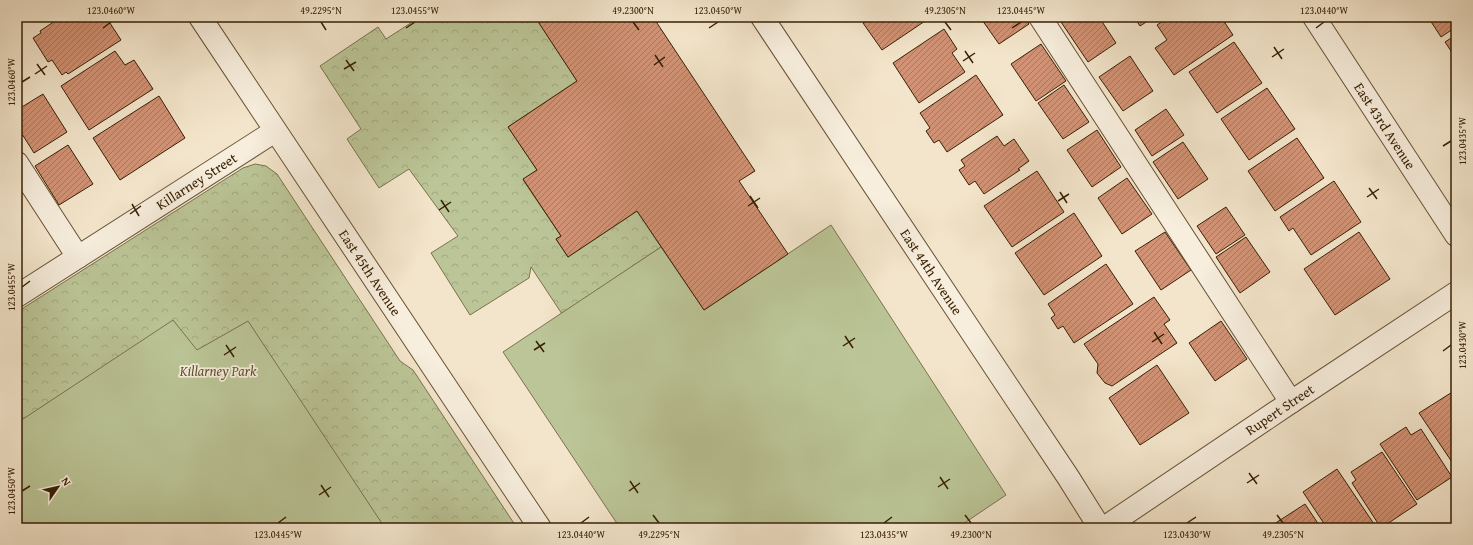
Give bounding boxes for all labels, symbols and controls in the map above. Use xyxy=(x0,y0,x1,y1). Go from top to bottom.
text: 123.0460°W xyxy=(87,3,136,18)
text: 49.2295°N xyxy=(300,3,342,18)
text: 123.0455°W xyxy=(391,3,440,18)
text: 49.2300°N xyxy=(612,3,654,18)
text: 123.0450°W xyxy=(694,3,743,18)
text: 49.2305°N xyxy=(924,3,966,18)
text: 123.0445°W xyxy=(997,3,1046,18)
text: 123.0440°W xyxy=(1300,3,1349,18)
text: 123.0460°W xyxy=(4,57,19,106)
street label: East 43rd Avenue xyxy=(1349,79,1421,174)
text: 123.0435°W xyxy=(1455,116,1470,165)
street label: Killarney Street xyxy=(152,148,241,215)
street label: East 44th Avenue xyxy=(896,225,968,319)
street label: East 45th Avenue xyxy=(334,226,406,320)
text: 123.0455°W xyxy=(4,262,19,311)
text: 123.0430°W xyxy=(1455,320,1470,369)
park label: Killarney Park xyxy=(179,361,257,381)
street label: Rupert Street xyxy=(1241,379,1318,440)
text: 123.0450°W xyxy=(4,466,19,515)
north arrow xyxy=(38,467,78,507)
text: N xyxy=(58,474,75,489)
text: 123.0445°W xyxy=(254,527,303,542)
text: 123.0440°W xyxy=(557,527,606,542)
text: 49.2295°N xyxy=(638,527,680,542)
text: 123.0435°W xyxy=(860,527,909,542)
text: 49.2300°N xyxy=(950,527,992,542)
text: 123.0430°W xyxy=(1163,527,1212,542)
text: 49.2305°N xyxy=(1262,527,1304,542)

